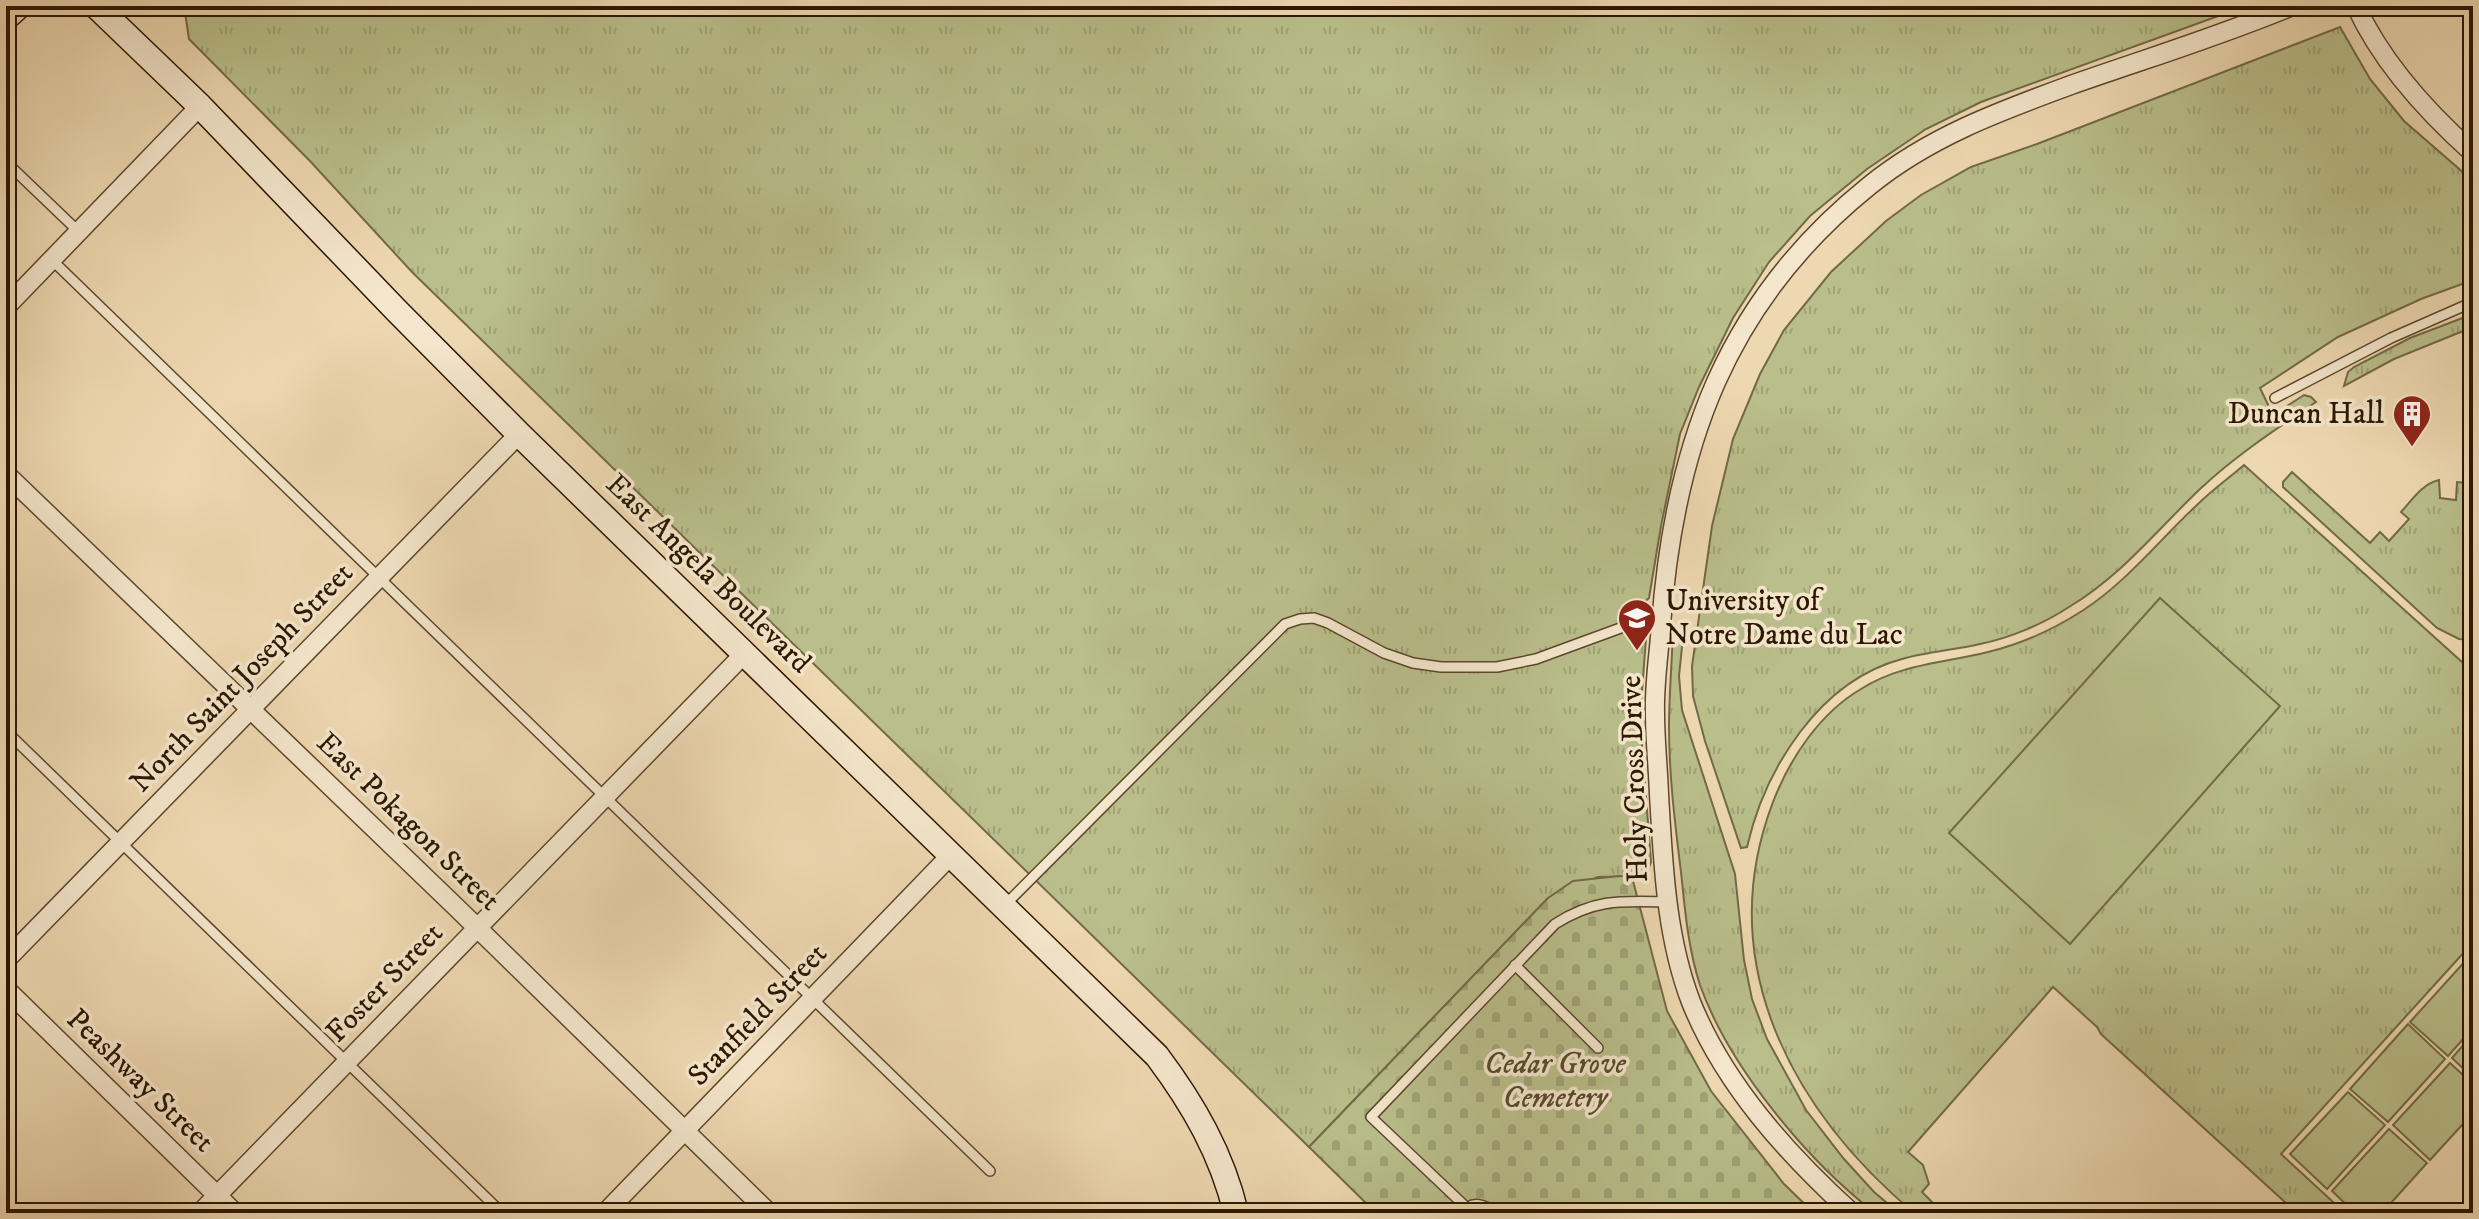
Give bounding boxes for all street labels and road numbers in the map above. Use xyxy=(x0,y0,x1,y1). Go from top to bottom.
street label: East Angela Boulevard xyxy=(598,466,818,682)
street label: North Saint Joseph Street xyxy=(123,555,361,801)
street label: Holy Cross Drive xyxy=(1613,675,1657,883)
street label: East Pokagon Street xyxy=(308,725,508,919)
street label: Foster Street xyxy=(319,915,451,1051)
street label: Stanfield Street xyxy=(681,936,835,1094)
street label: Peashway Street xyxy=(58,1001,222,1161)

